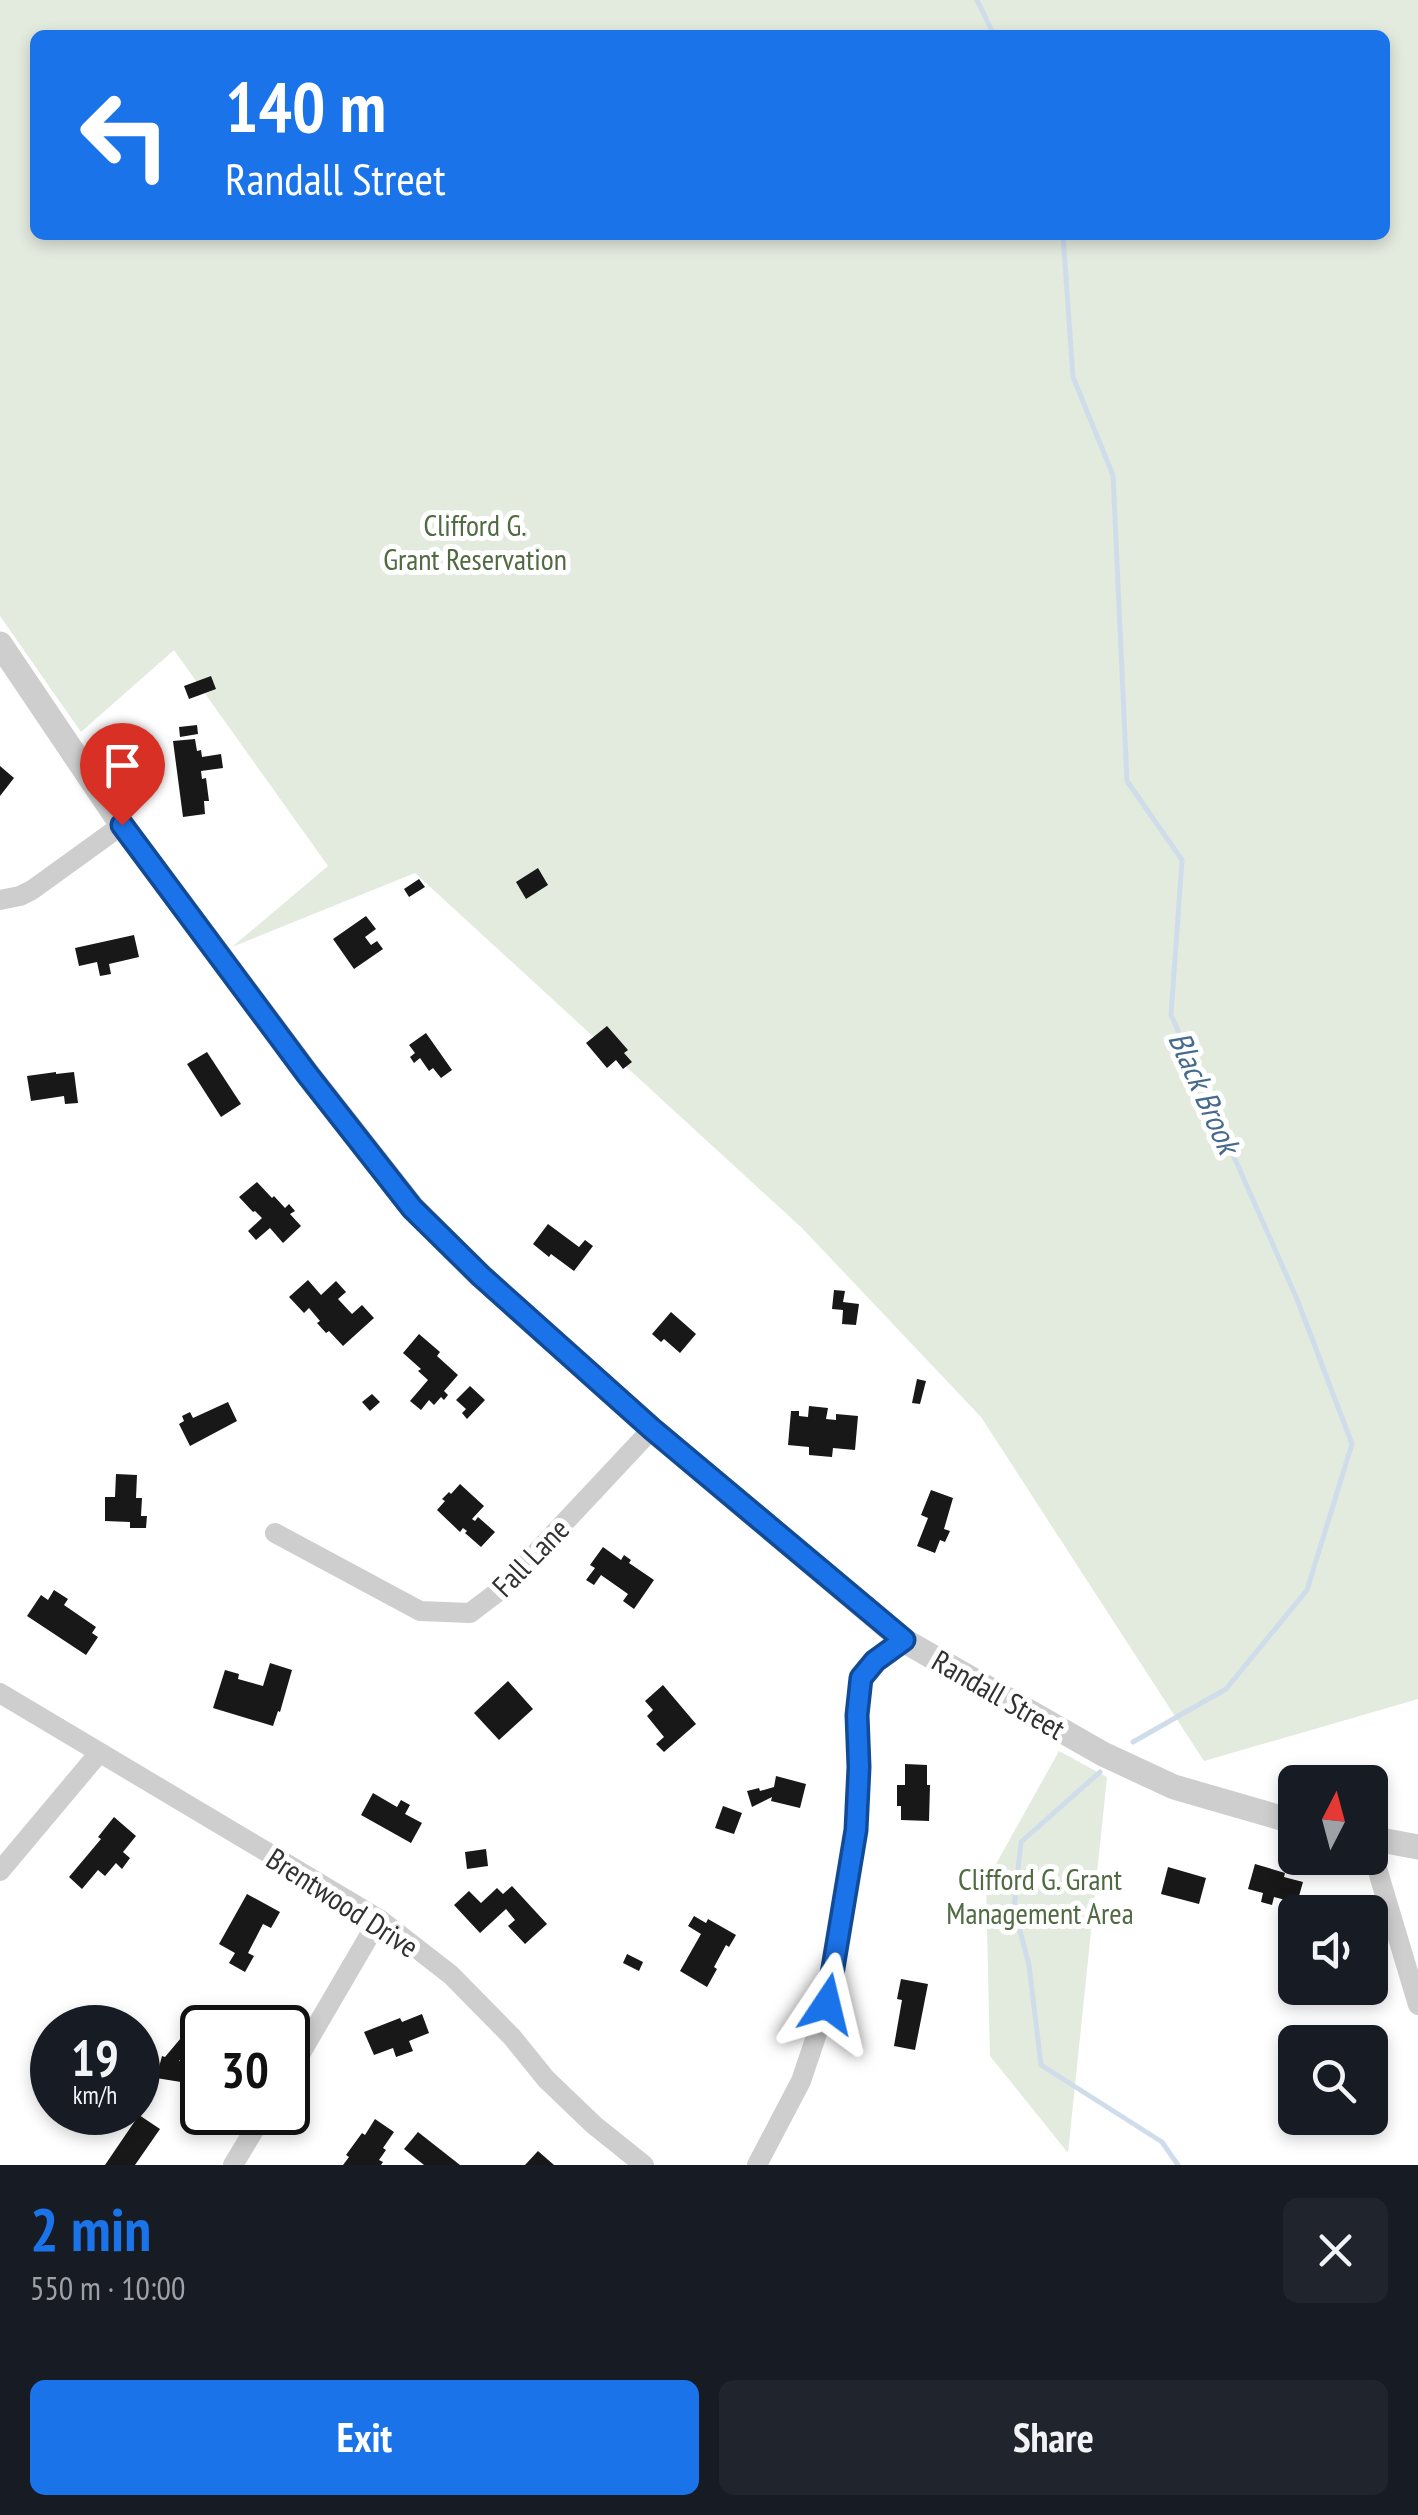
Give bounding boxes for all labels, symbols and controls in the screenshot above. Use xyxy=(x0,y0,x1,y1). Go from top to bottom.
text: 140 m xyxy=(225,61,386,151)
icon: left xyxy=(60,70,190,200)
text: Randall Street xyxy=(225,149,446,207)
park label: Clifford G. Grant Reservation xyxy=(383,505,567,578)
pin xyxy=(80,723,165,826)
icon: arrive xyxy=(95,738,150,793)
water label: Black Brook xyxy=(1160,1025,1252,1163)
street label: Fall Lane xyxy=(483,1510,577,1604)
street label: Randall Street xyxy=(926,1640,1073,1748)
north arrow xyxy=(1278,1765,1388,1875)
map controls xyxy=(1278,1765,1388,2135)
street label: Brentwood Drive xyxy=(260,1838,426,1966)
park label: Clifford G. Grant Management Area xyxy=(946,1859,1134,1932)
button: sound xyxy=(1278,1895,1388,2005)
position arrow xyxy=(775,1952,879,2056)
speed limit sign: 30 xyxy=(180,2005,310,2135)
text: 19 xyxy=(71,2025,119,2090)
button: search xyxy=(1278,2025,1388,2135)
text: km/h xyxy=(73,2079,117,2111)
text: 2 min xyxy=(30,2190,151,2268)
button: close xyxy=(1283,2198,1388,2303)
text: 550 m · 10:00 xyxy=(30,2267,185,2309)
button: Exit xyxy=(30,2380,699,2495)
button: Share xyxy=(719,2380,1388,2495)

